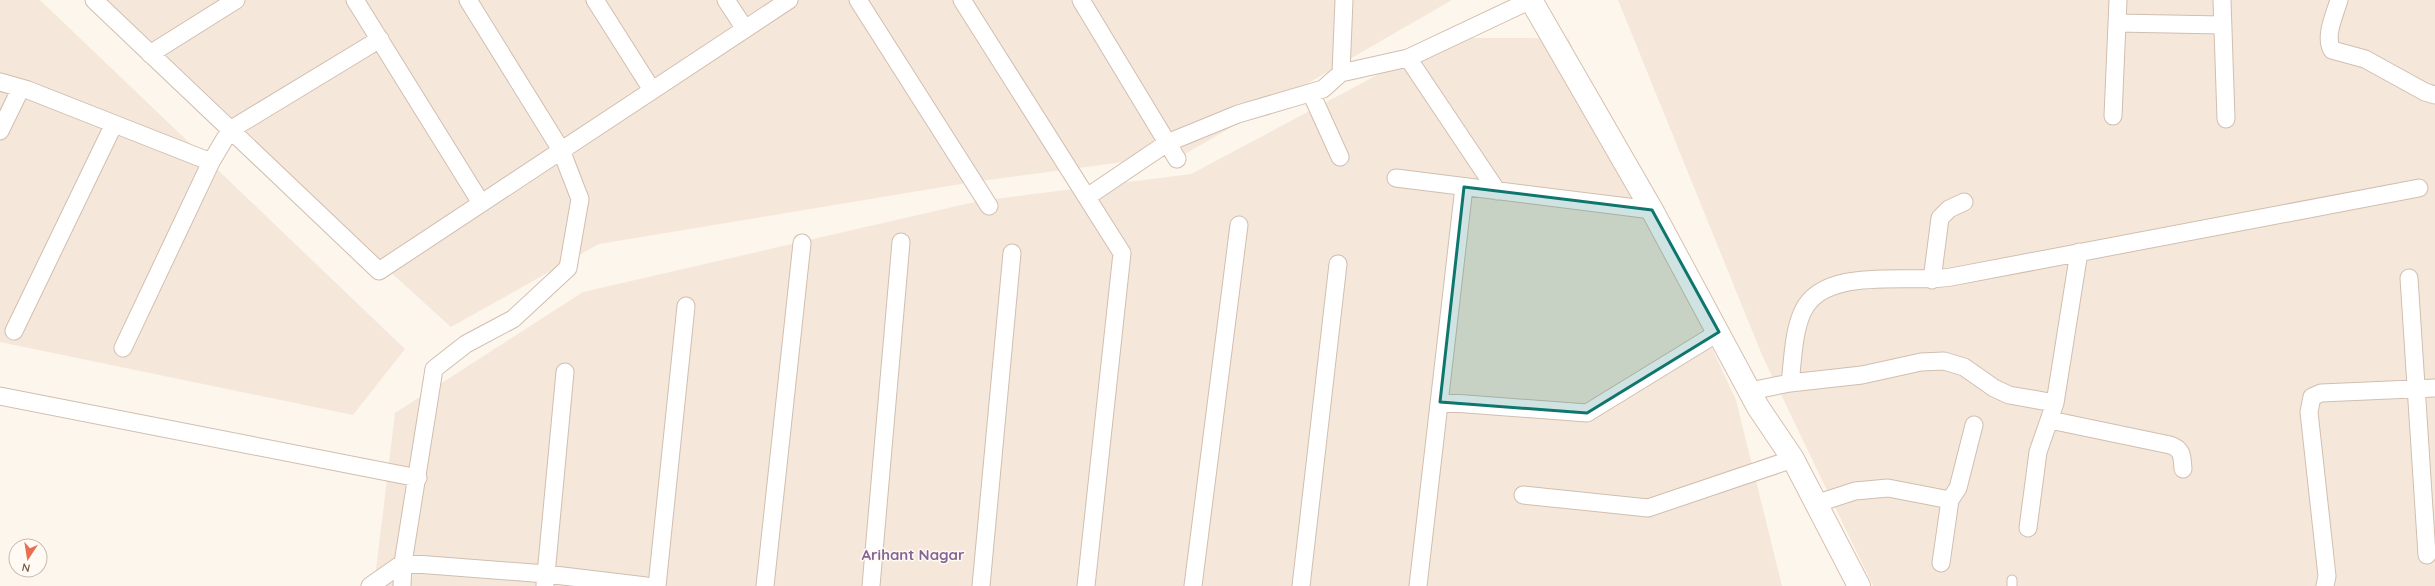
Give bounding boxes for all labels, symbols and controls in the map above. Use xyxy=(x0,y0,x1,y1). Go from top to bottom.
north arrow xyxy=(8,538,48,578)
district label: Arihant Nagar xyxy=(862,545,965,564)
text: N xyxy=(21,560,31,575)

